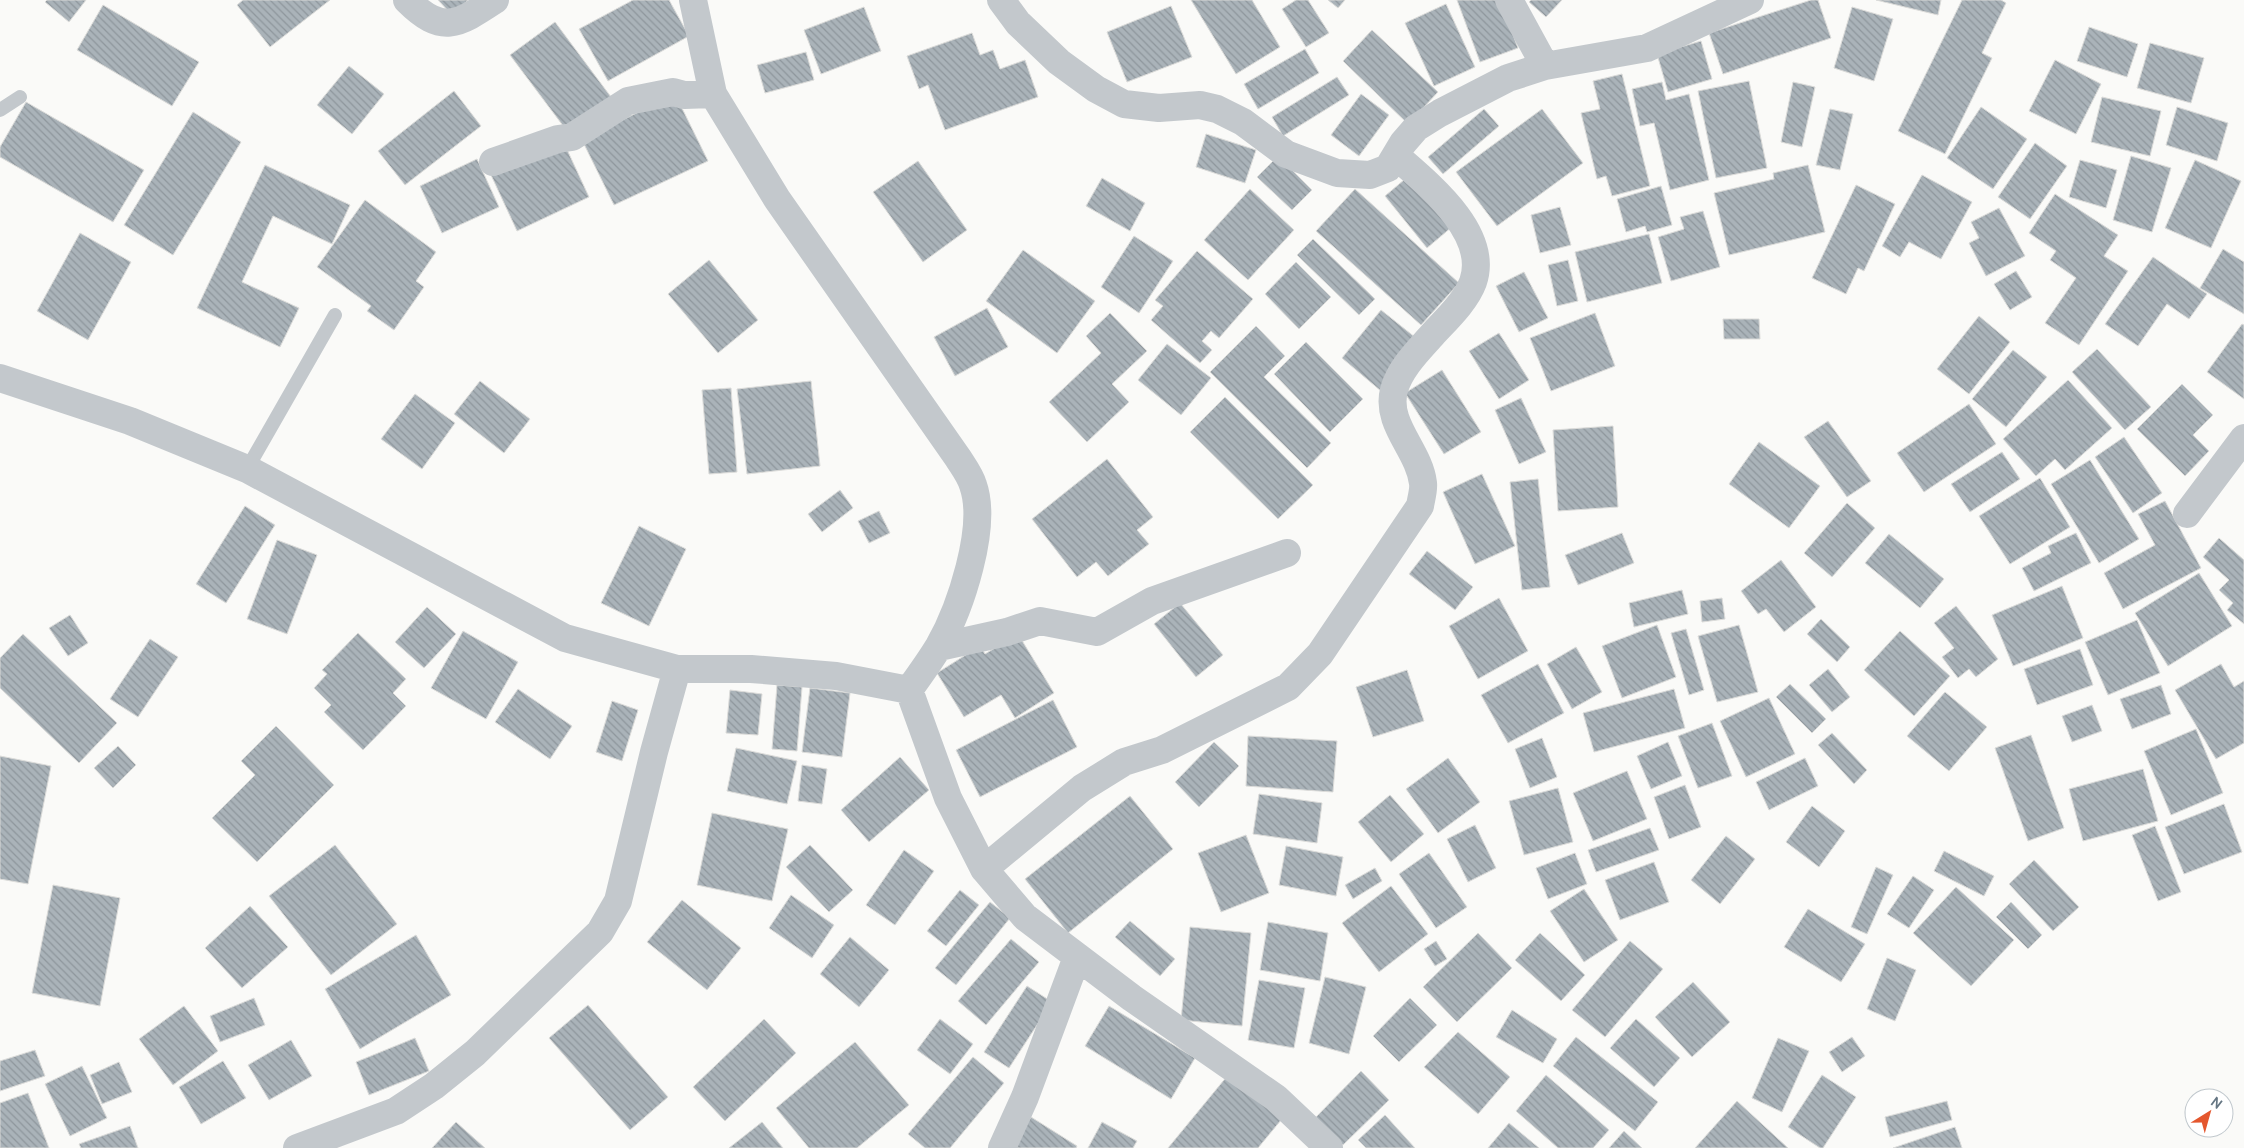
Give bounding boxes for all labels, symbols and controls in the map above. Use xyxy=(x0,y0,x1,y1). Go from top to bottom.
north arrow xyxy=(2184,1088,2234,1138)
text: N xyxy=(2207,1092,2226,1113)

